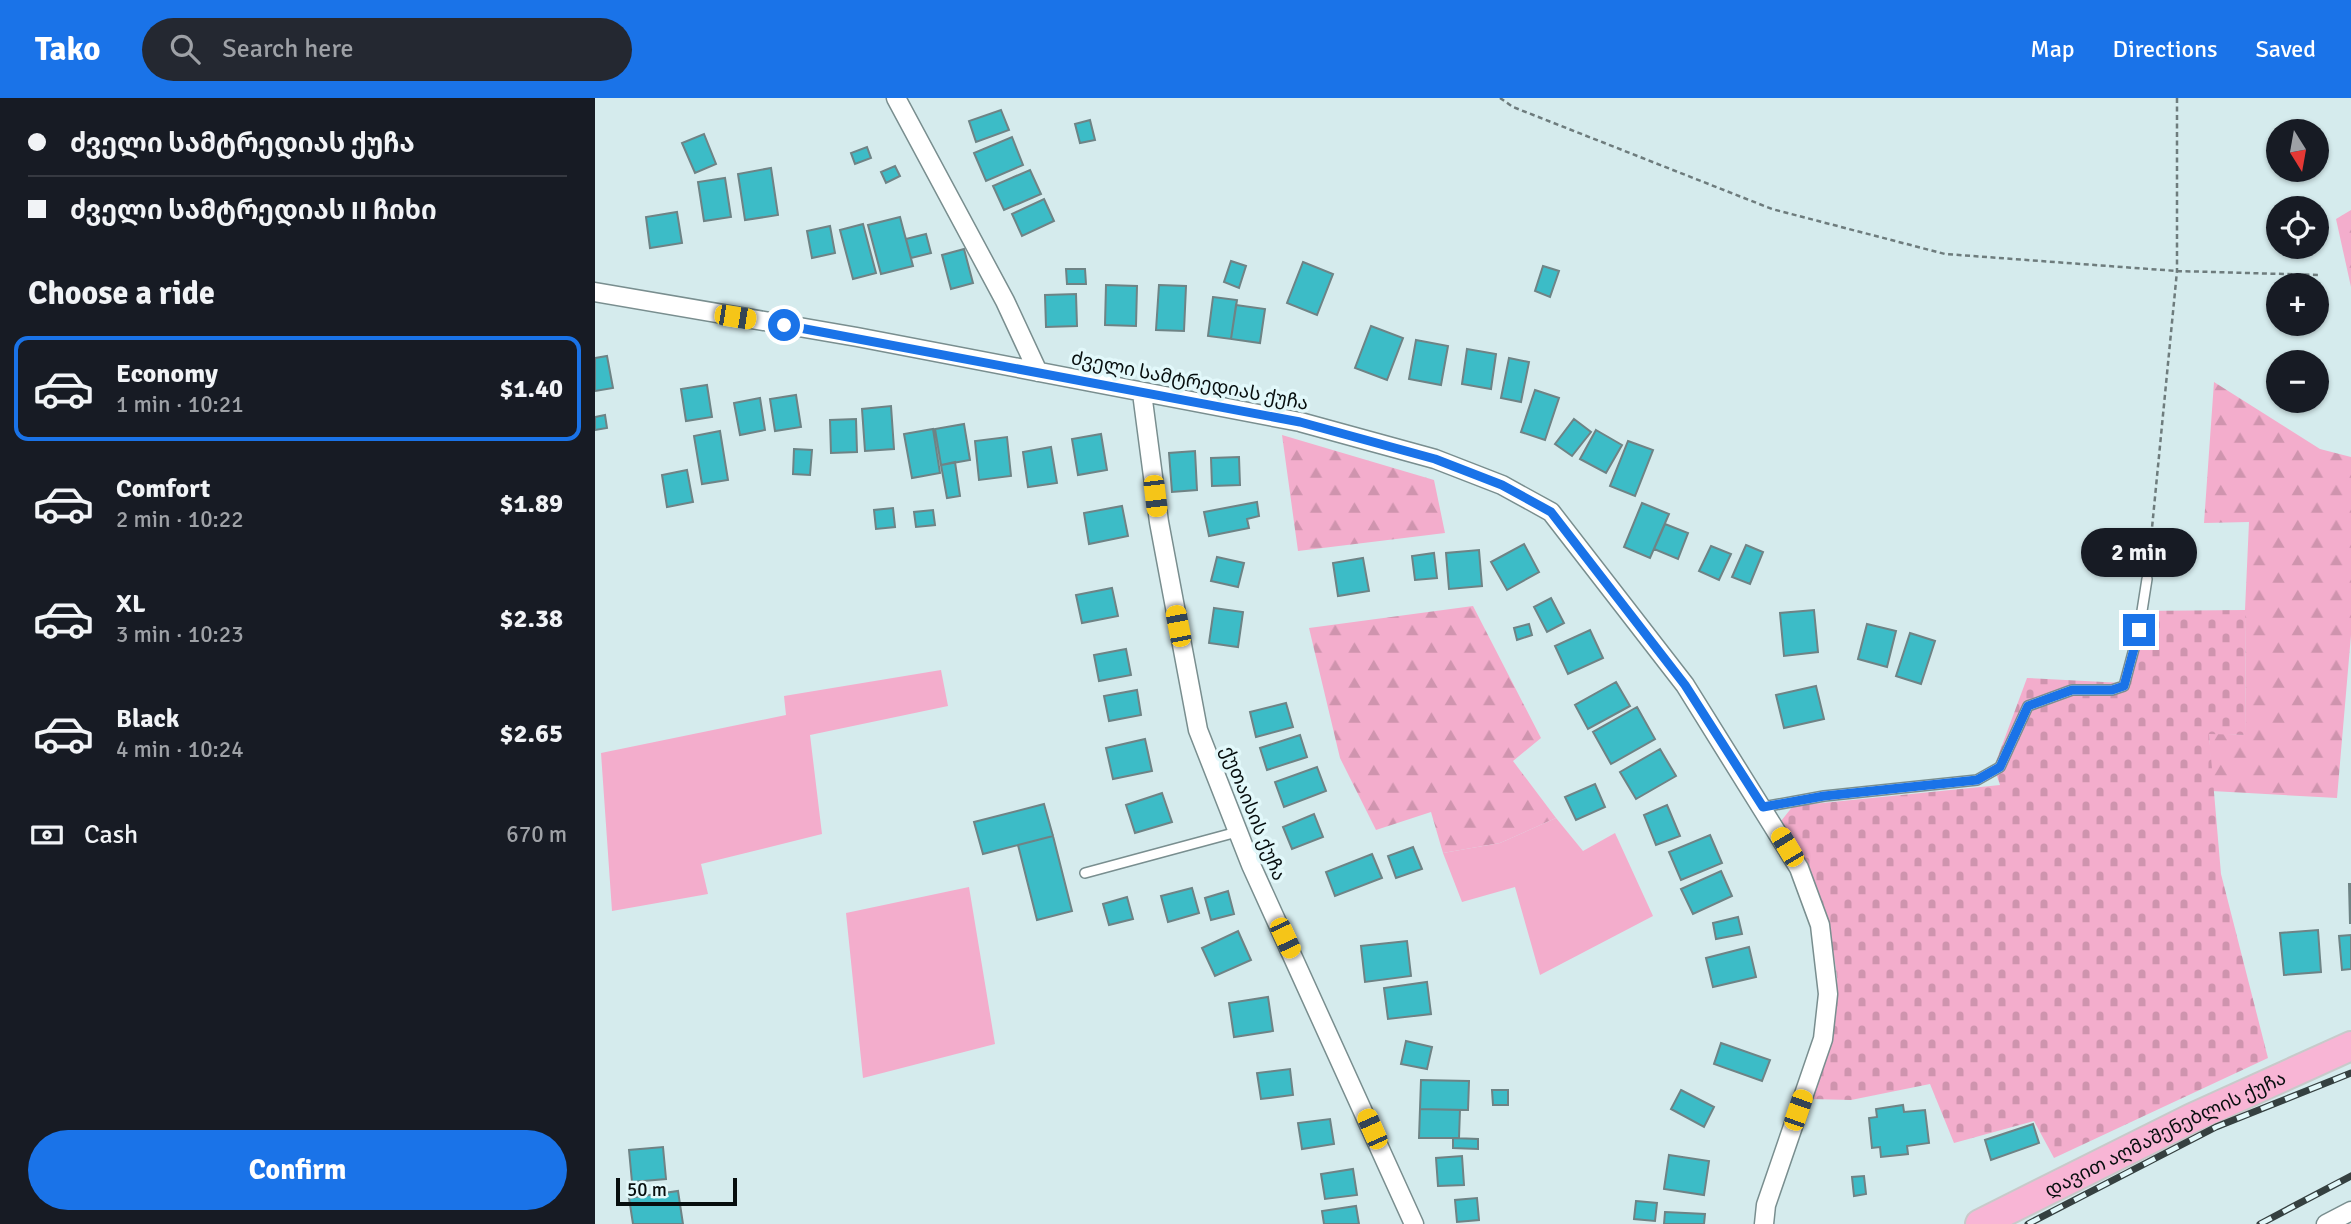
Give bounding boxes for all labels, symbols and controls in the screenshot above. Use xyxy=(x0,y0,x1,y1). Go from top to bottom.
search box xyxy=(142,18,632,81)
text: Tako xyxy=(35,29,100,70)
icon: search xyxy=(166,30,204,68)
text: Search here xyxy=(222,33,353,65)
text: Map xyxy=(2030,34,2075,64)
text: Directions xyxy=(2113,34,2218,64)
text: Saved xyxy=(2256,34,2316,64)
north arrow xyxy=(2266,119,2329,182)
map controls xyxy=(2266,119,2329,413)
text: ძველი სამტრედიას ქუჩა xyxy=(70,128,415,160)
text: ძველი სამტრედიას II ჩიხი xyxy=(70,195,437,227)
button: locate xyxy=(2266,196,2329,259)
button: + xyxy=(2266,273,2329,336)
text: Choose a ride xyxy=(28,274,215,313)
car xyxy=(713,303,758,331)
route start xyxy=(768,309,800,341)
street label: ძველი სამტრედიას ქუჩა xyxy=(1069,346,1311,416)
button: − xyxy=(2266,350,2329,413)
icon: car xyxy=(32,357,95,420)
text: Economy xyxy=(116,358,218,390)
text: $1.40 xyxy=(499,373,563,405)
text: 1 min · 10:21 xyxy=(116,390,244,419)
icon: car xyxy=(32,472,95,535)
text: Comfort xyxy=(116,473,210,505)
car xyxy=(1143,474,1168,518)
text: $1.89 xyxy=(499,488,563,520)
text: 2 min · 10:22 xyxy=(116,505,244,534)
callout: 2 min xyxy=(2081,528,2197,578)
text: 2 min xyxy=(2111,538,2167,567)
icon: car xyxy=(32,587,95,650)
text: XL xyxy=(116,588,146,620)
text: $2.38 xyxy=(499,603,563,635)
car xyxy=(1164,603,1193,649)
route end xyxy=(2123,614,2155,646)
text: 3 min · 10:23 xyxy=(116,620,244,649)
icon: car xyxy=(32,702,95,765)
text: Black xyxy=(116,703,179,735)
text: $2.65 xyxy=(499,718,563,750)
text: 4 min · 10:24 xyxy=(116,735,244,764)
street label: ქუთაისის ქუჩა xyxy=(1215,742,1291,884)
icon: cash xyxy=(28,816,66,854)
text: Cash xyxy=(84,819,138,851)
text: 670 m xyxy=(506,820,567,849)
car xyxy=(1768,824,1807,870)
car xyxy=(1267,915,1304,961)
street label: დავით აღმაშენებლის ქუჩა xyxy=(2041,1066,2290,1203)
car xyxy=(1782,1087,1815,1133)
car xyxy=(1354,1106,1391,1152)
button: Confirm xyxy=(28,1130,567,1210)
scale bar xyxy=(616,1175,737,1207)
text: 50 m xyxy=(627,1178,667,1202)

